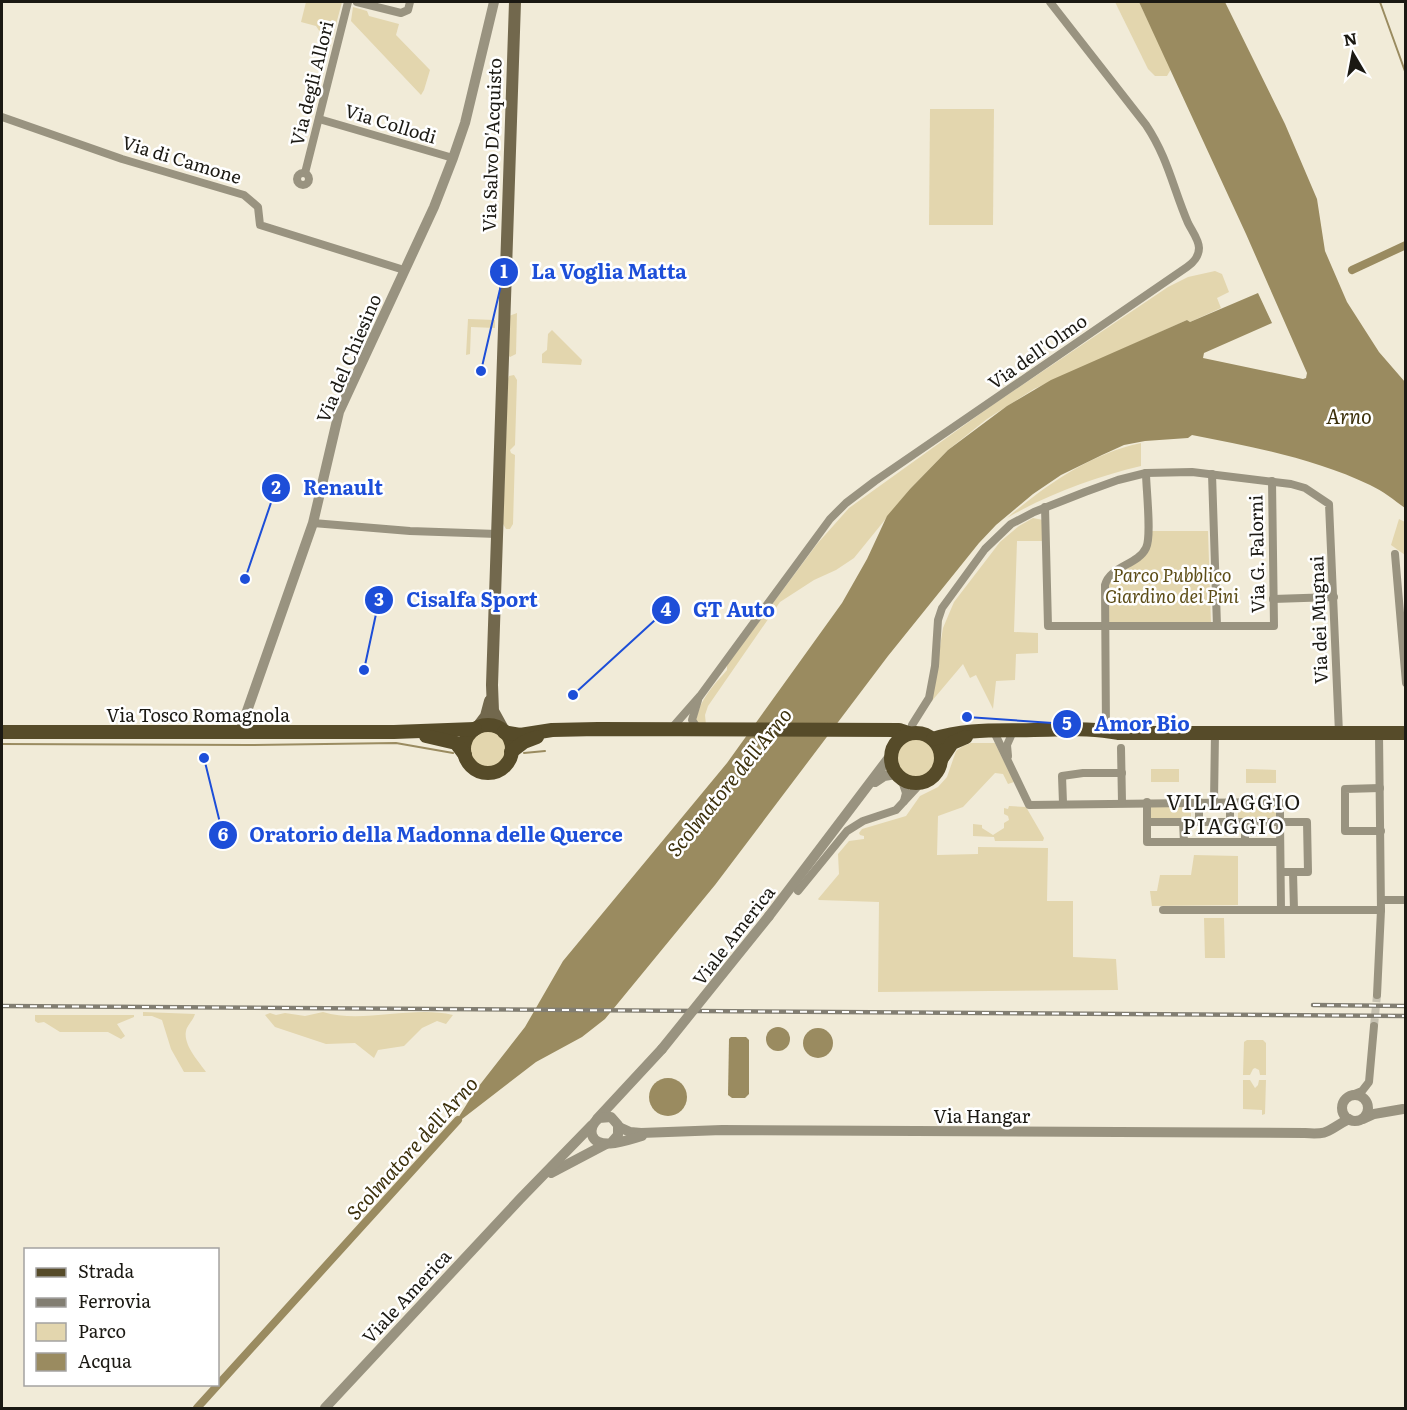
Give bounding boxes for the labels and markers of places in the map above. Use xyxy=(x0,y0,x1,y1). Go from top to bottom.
callout: La Voglia Matta xyxy=(489,253,699,291)
callout: Renault xyxy=(261,469,395,507)
callout: Cisalfa Sport xyxy=(364,581,550,619)
callout: GT Auto xyxy=(651,591,787,629)
callout: Amor Bio xyxy=(1052,705,1201,743)
callout: Oratorio della Madonna delle Querce xyxy=(208,816,635,854)

